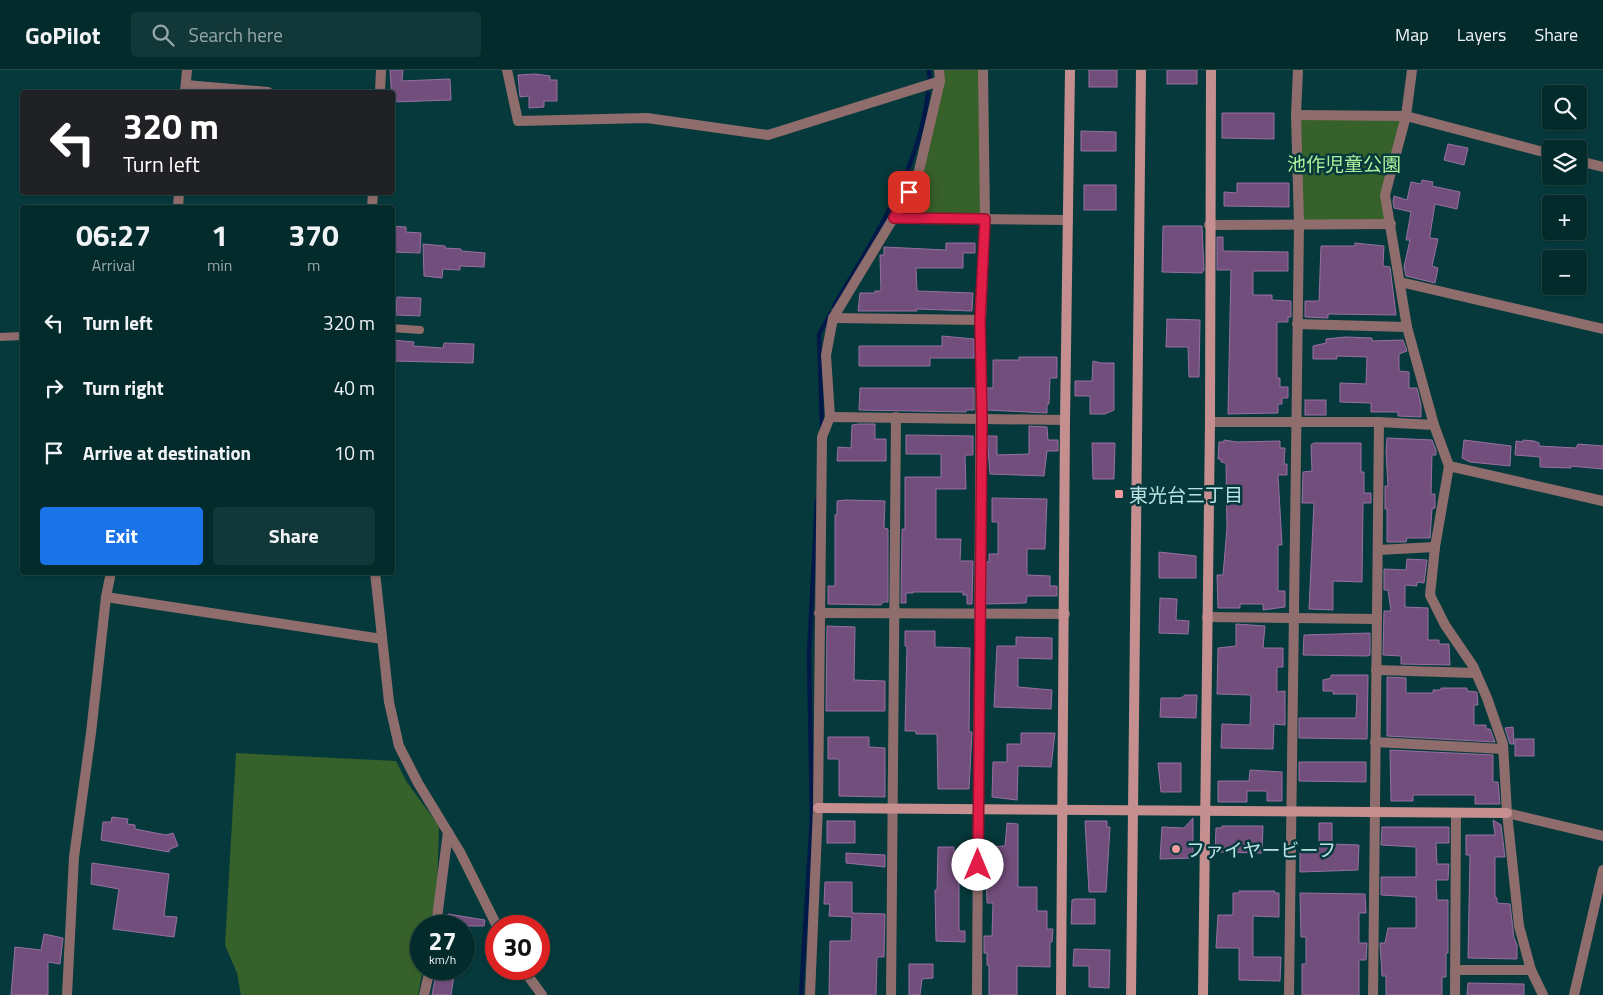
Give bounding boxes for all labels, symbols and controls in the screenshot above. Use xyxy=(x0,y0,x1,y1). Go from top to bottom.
search box xyxy=(131,12,481,57)
text: GoPilot xyxy=(25,17,101,53)
text: Search here xyxy=(189,20,283,49)
icon: search xyxy=(149,21,177,49)
text: Map xyxy=(1395,21,1429,48)
text: Layers xyxy=(1457,21,1506,48)
text: Share xyxy=(1534,21,1578,48)
map controls xyxy=(1542,85,1587,295)
button: search xyxy=(1542,85,1587,130)
text: 320 m xyxy=(123,99,219,153)
icon: left xyxy=(40,110,105,175)
button: layers xyxy=(1542,140,1587,185)
text: Turn left xyxy=(123,147,200,181)
park label: 池作児童公園 xyxy=(1287,149,1401,178)
pin xyxy=(888,171,930,213)
icon: arrive xyxy=(895,178,923,206)
button: + xyxy=(1542,195,1587,240)
text: 06:27 xyxy=(76,212,151,258)
text: 1 xyxy=(211,212,228,258)
text: 370 xyxy=(289,212,339,258)
button: − xyxy=(1542,250,1587,295)
text: Arrival xyxy=(92,253,135,277)
text: min xyxy=(207,253,232,277)
text: m xyxy=(307,253,320,277)
text: Turn left xyxy=(83,308,153,337)
text: 320 m xyxy=(323,308,375,337)
icon: left xyxy=(40,309,68,337)
text: Turn right xyxy=(83,373,164,402)
text: 40 m xyxy=(334,373,375,402)
icon: right xyxy=(40,374,68,402)
text: Arrive at destination xyxy=(83,438,251,467)
text: 10 m xyxy=(334,438,375,467)
icon: arrive xyxy=(40,439,68,467)
place label: 東光台三丁目 xyxy=(1129,480,1243,509)
marker: 東光台三丁目 xyxy=(1113,488,1125,500)
button: Exit xyxy=(40,507,203,565)
button: Share xyxy=(213,507,375,565)
place label: ファイヤービーフ xyxy=(1186,835,1336,864)
position arrow xyxy=(951,838,1003,890)
marker: ファイヤービーフ xyxy=(1170,843,1182,855)
speed limit sign: 30 xyxy=(485,915,550,980)
text: 27 xyxy=(428,922,457,960)
text: km/h xyxy=(429,950,456,969)

